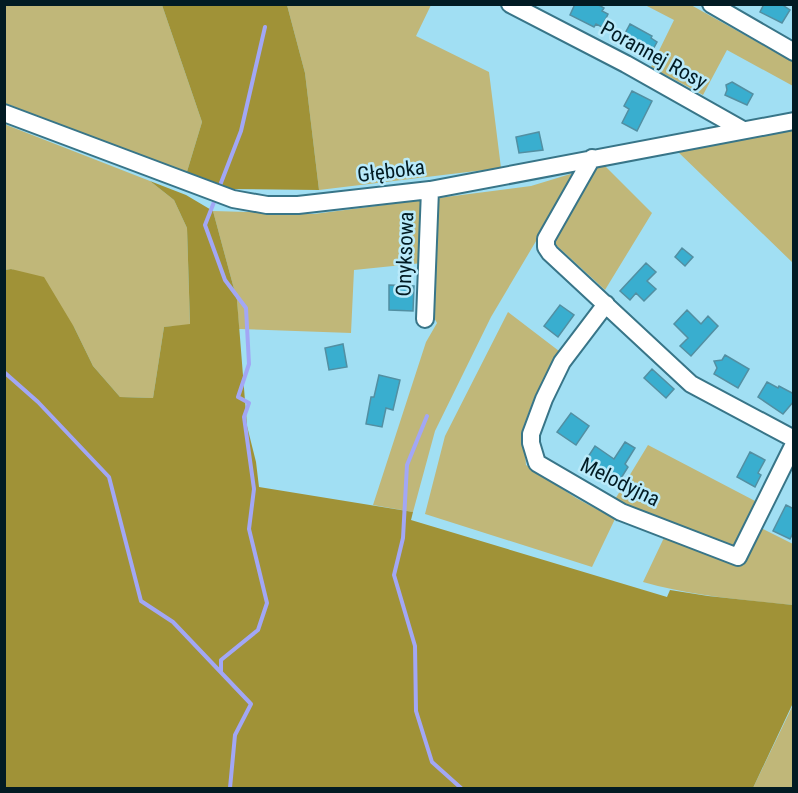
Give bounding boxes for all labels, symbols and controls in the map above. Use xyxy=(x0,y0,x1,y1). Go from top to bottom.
street label: Porannej Rosy xyxy=(597,16,712,94)
street label: Głęboka xyxy=(356,155,426,187)
street label: Onyksowa xyxy=(392,211,418,297)
street label: Melodyjna xyxy=(576,453,664,511)

